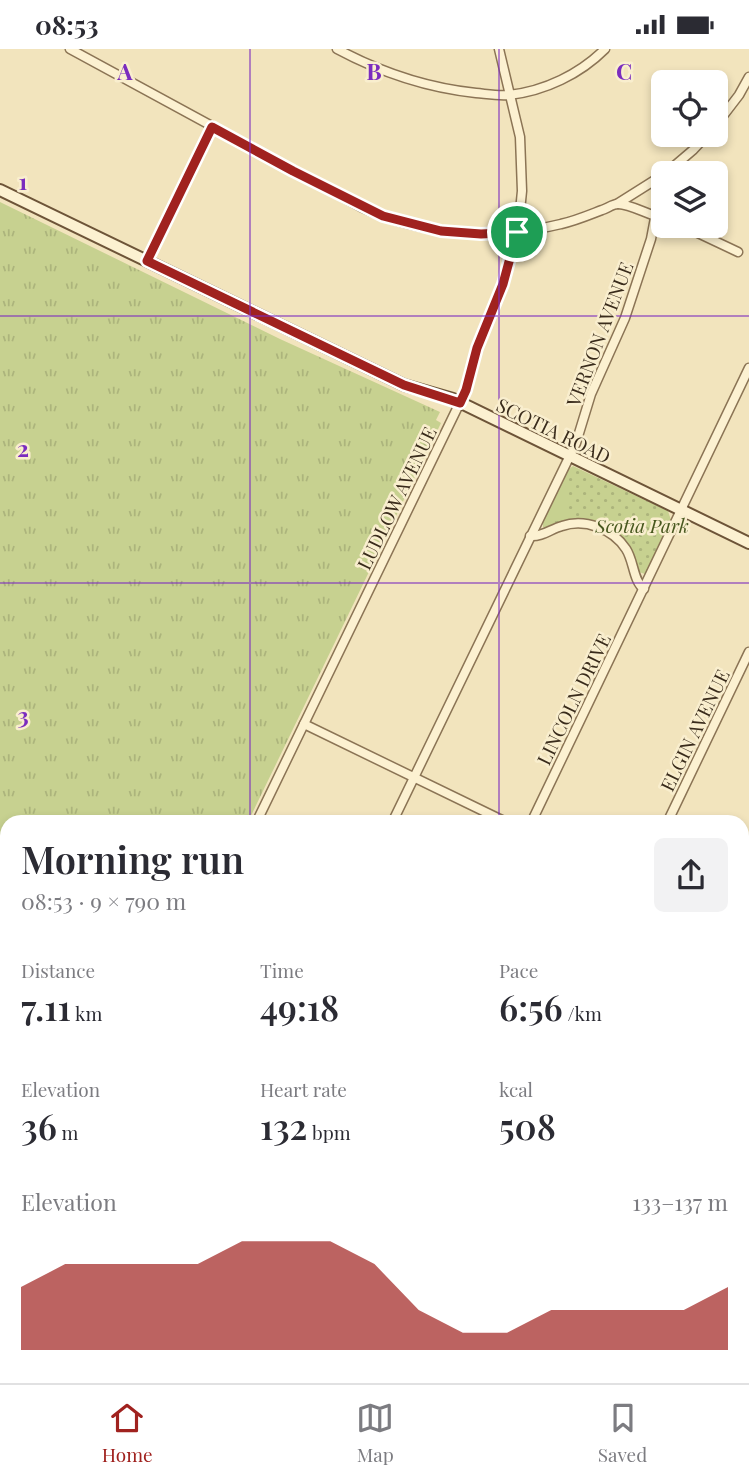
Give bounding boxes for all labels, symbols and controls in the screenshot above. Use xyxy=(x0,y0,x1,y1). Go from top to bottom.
text: 08:53 xyxy=(35,7,99,42)
text: A xyxy=(116,55,133,86)
text: B xyxy=(366,55,382,86)
text: C xyxy=(616,55,632,86)
map controls xyxy=(651,70,728,238)
button: locate xyxy=(651,70,728,147)
button: layers xyxy=(651,161,728,238)
text: 1 xyxy=(19,165,28,196)
pin xyxy=(487,202,547,262)
icon: arrive xyxy=(498,213,536,251)
street label: VERNON AVENUE xyxy=(559,258,639,411)
street label: SCOTIA ROAD xyxy=(493,391,615,469)
street label: LUDLOW AVENUE xyxy=(350,422,442,574)
text: 2 xyxy=(17,432,29,463)
park label: Scotia Park xyxy=(594,512,689,538)
street label: LINCOLN DRIVE xyxy=(530,629,616,769)
street label: ELGIN AVENUE xyxy=(653,665,735,795)
text: 3 xyxy=(17,699,29,730)
text: Morning run xyxy=(21,833,244,884)
button: share xyxy=(654,838,728,912)
text: 08:53 · 9 × 790 m xyxy=(21,885,186,916)
text: Distance xyxy=(21,957,95,983)
text: Time xyxy=(260,957,304,983)
text: Pace xyxy=(499,957,538,983)
text: 7.11 xyxy=(21,983,71,1030)
text: 49:18 xyxy=(260,983,339,1030)
text: 6:56 xyxy=(499,983,563,1030)
text: km xyxy=(71,1000,102,1026)
text: /km xyxy=(563,1000,602,1026)
text: Elevation xyxy=(21,1076,100,1102)
text: Heart rate xyxy=(260,1076,347,1102)
text: kcal xyxy=(499,1076,533,1102)
text: 36 xyxy=(21,1102,57,1149)
text: 132 xyxy=(260,1102,307,1149)
text: 508 xyxy=(499,1102,556,1149)
text: m xyxy=(57,1119,78,1145)
text: bpm xyxy=(307,1119,351,1145)
text: Elevation xyxy=(21,1186,117,1217)
text: 133–137 m xyxy=(632,1186,728,1217)
tab: Home xyxy=(102,1399,153,1467)
tab: Map xyxy=(356,1399,394,1467)
tab: Saved xyxy=(598,1399,647,1467)

